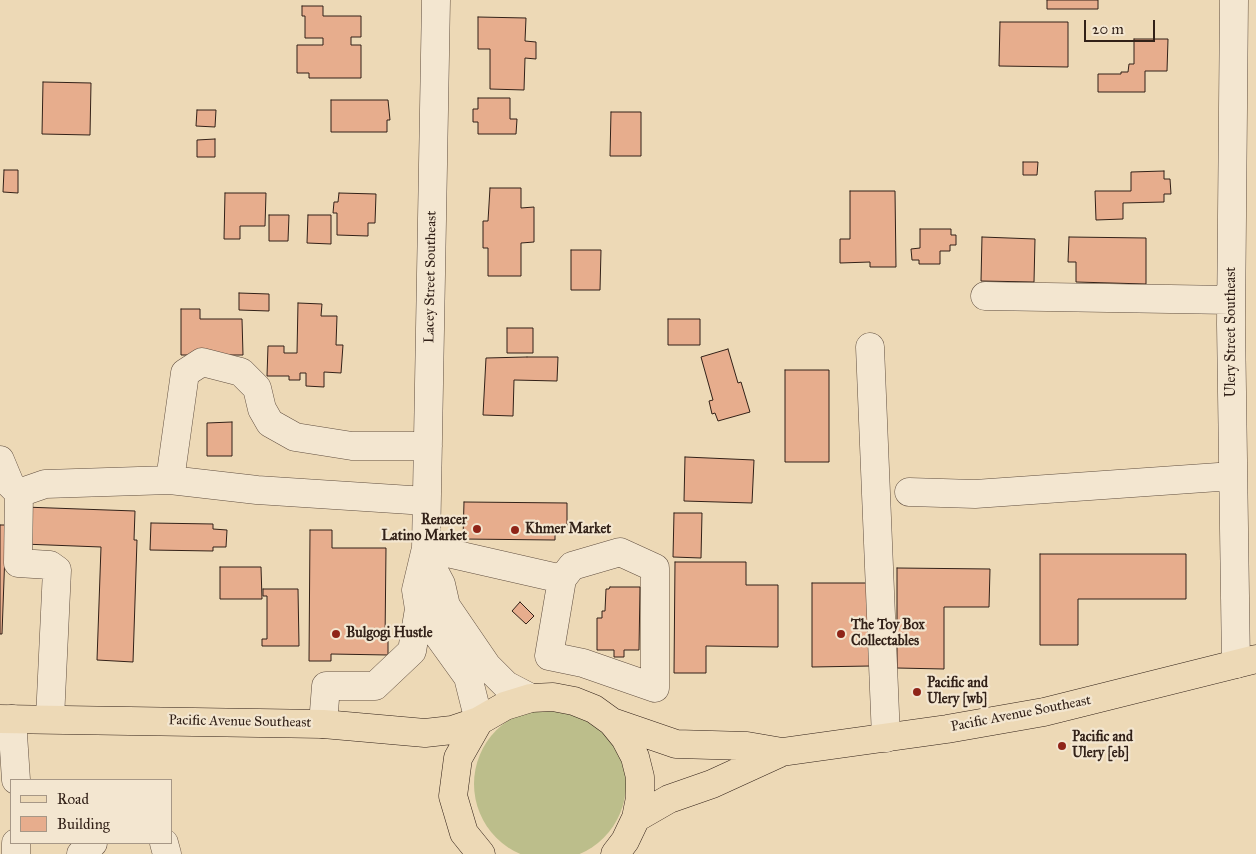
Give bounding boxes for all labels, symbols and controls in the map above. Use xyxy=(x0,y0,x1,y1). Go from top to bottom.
scale bar xyxy=(1086,10,1157,42)
text: 20 m xyxy=(1092,20,1124,38)
street label: Lacey Street Southeast xyxy=(421,211,441,343)
street label: Ulery Street Southeast xyxy=(1224,267,1240,397)
place label: Renacer Latino Market xyxy=(382,513,467,546)
place label: Khmer Market xyxy=(525,522,611,538)
marker: Renacer Latino Market xyxy=(471,523,483,535)
marker: Khmer Market xyxy=(509,524,521,536)
place label: The Toy Box Collectables xyxy=(851,618,925,650)
place label: Bulgogi Hustle xyxy=(346,626,433,642)
marker: Bulgogi Hustle xyxy=(330,628,342,640)
marker: The Toy Box Collectables xyxy=(835,628,847,640)
place label: Pacific and Ulery [wb] xyxy=(927,676,988,709)
marker: Pacific and Ulery [wb] xyxy=(911,686,923,698)
street label: Pacific Avenue Southeast xyxy=(949,692,1093,736)
street label: Pacific Avenue Southeast xyxy=(169,712,311,732)
place label: Pacific and Ulery [eb] xyxy=(1072,730,1133,762)
marker: Pacific and Ulery [eb] xyxy=(1056,740,1068,752)
legend xyxy=(10,779,172,844)
text: Road xyxy=(57,790,89,808)
text: Building xyxy=(57,815,110,833)

